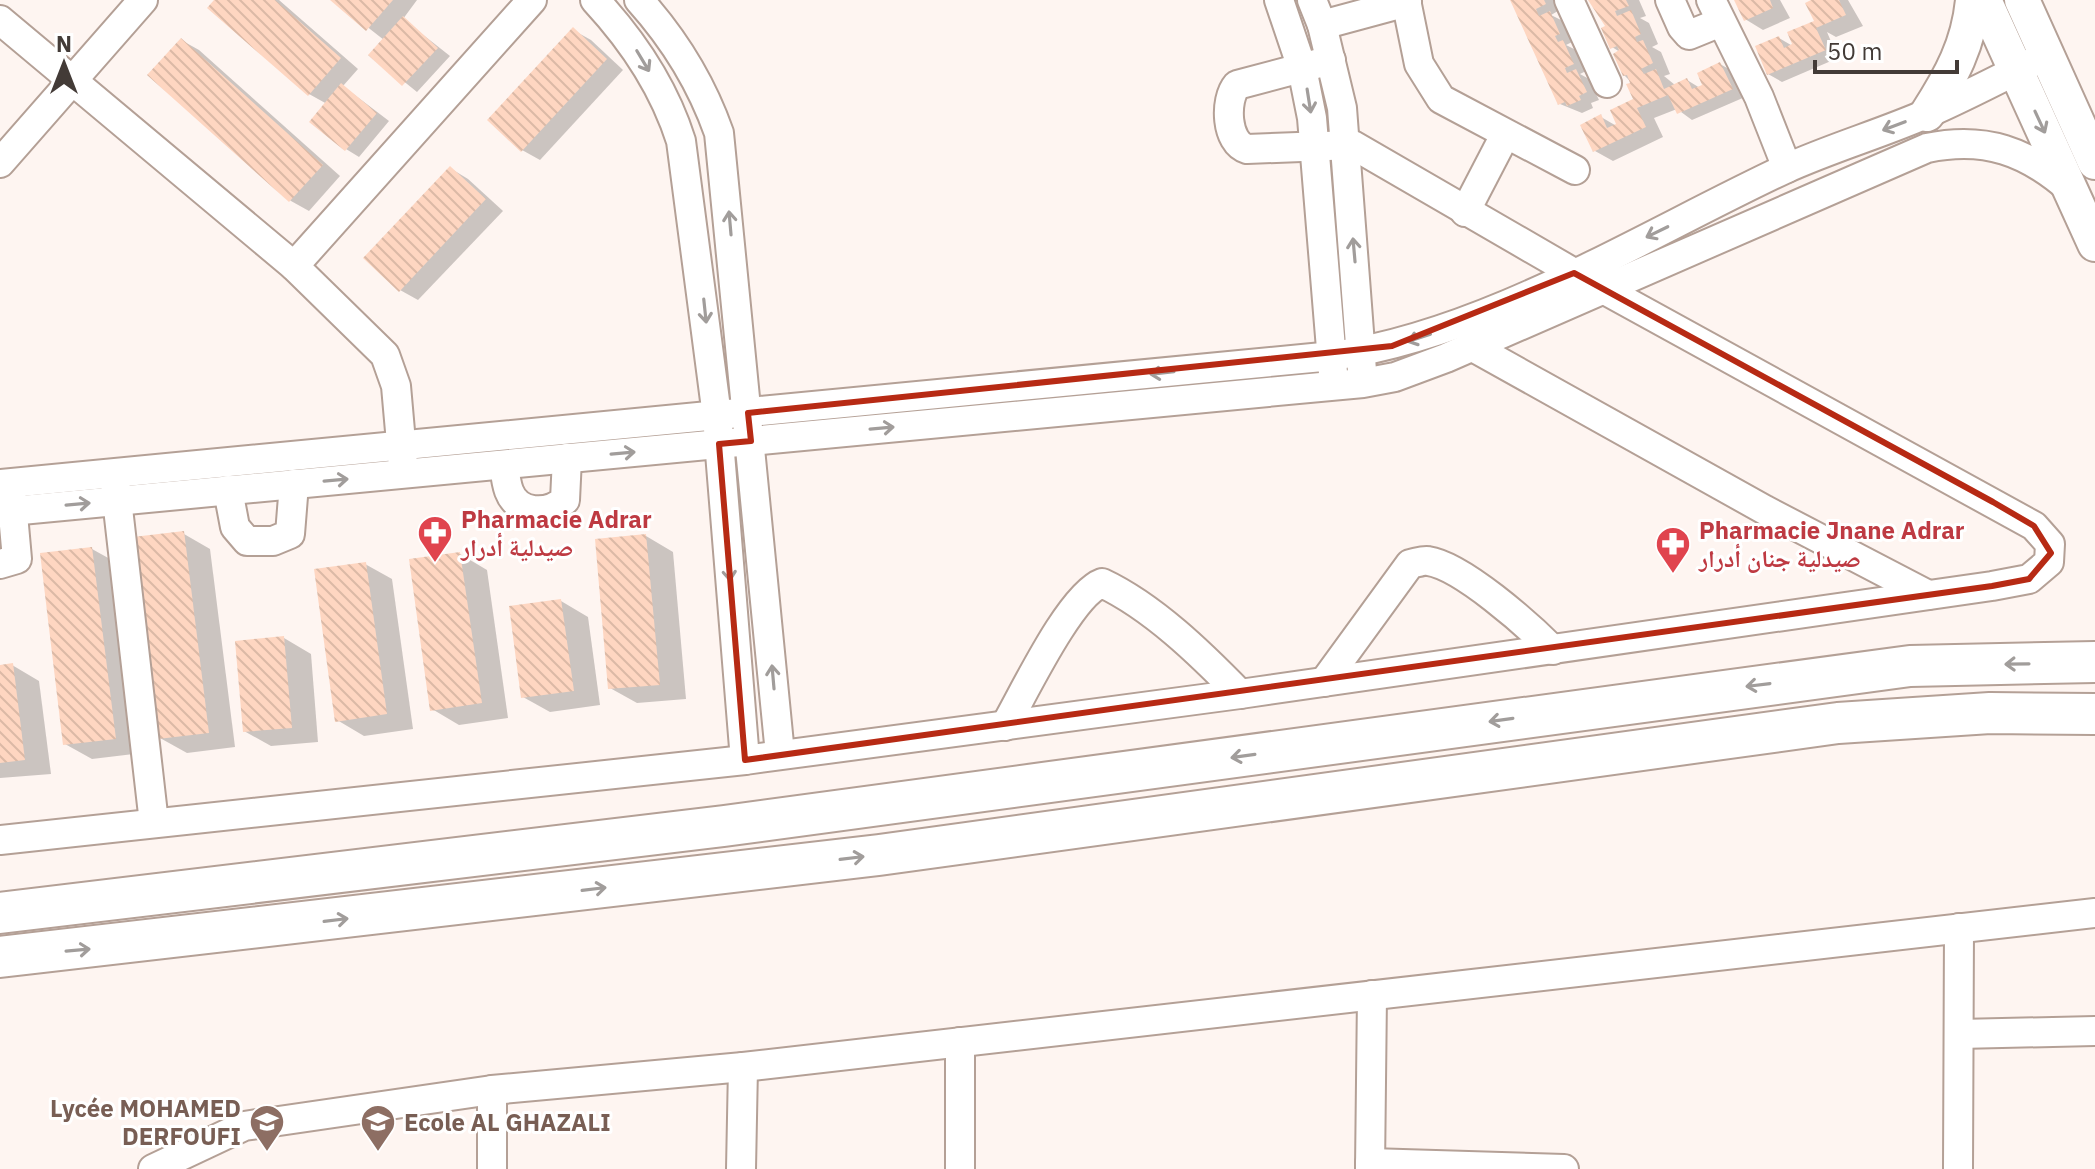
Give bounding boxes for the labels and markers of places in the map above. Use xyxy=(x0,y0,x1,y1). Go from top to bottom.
place label: Pharmacie Adrar صيدلية أدرار xyxy=(460,503,652,563)
pharmacy icon: Pharmacie Adrar صيدلية أدرار xyxy=(416,514,454,564)
place label: Pharmacie Jnane Adrar صيدلية جنان أدرار xyxy=(1698,514,1965,574)
pharmacy icon: Pharmacie Jnane Adrar صيدلية جنان أدرار xyxy=(1654,525,1692,575)
place label: Lycée MOHAMED DERFOUFI xyxy=(50,1092,241,1152)
school or university icon: Lycée MOHAMED DERFOUFI xyxy=(248,1103,286,1153)
school or university icon: Ecole AL GHAZALI xyxy=(359,1103,397,1153)
place label: Ecole AL GHAZALI xyxy=(404,1106,611,1138)

